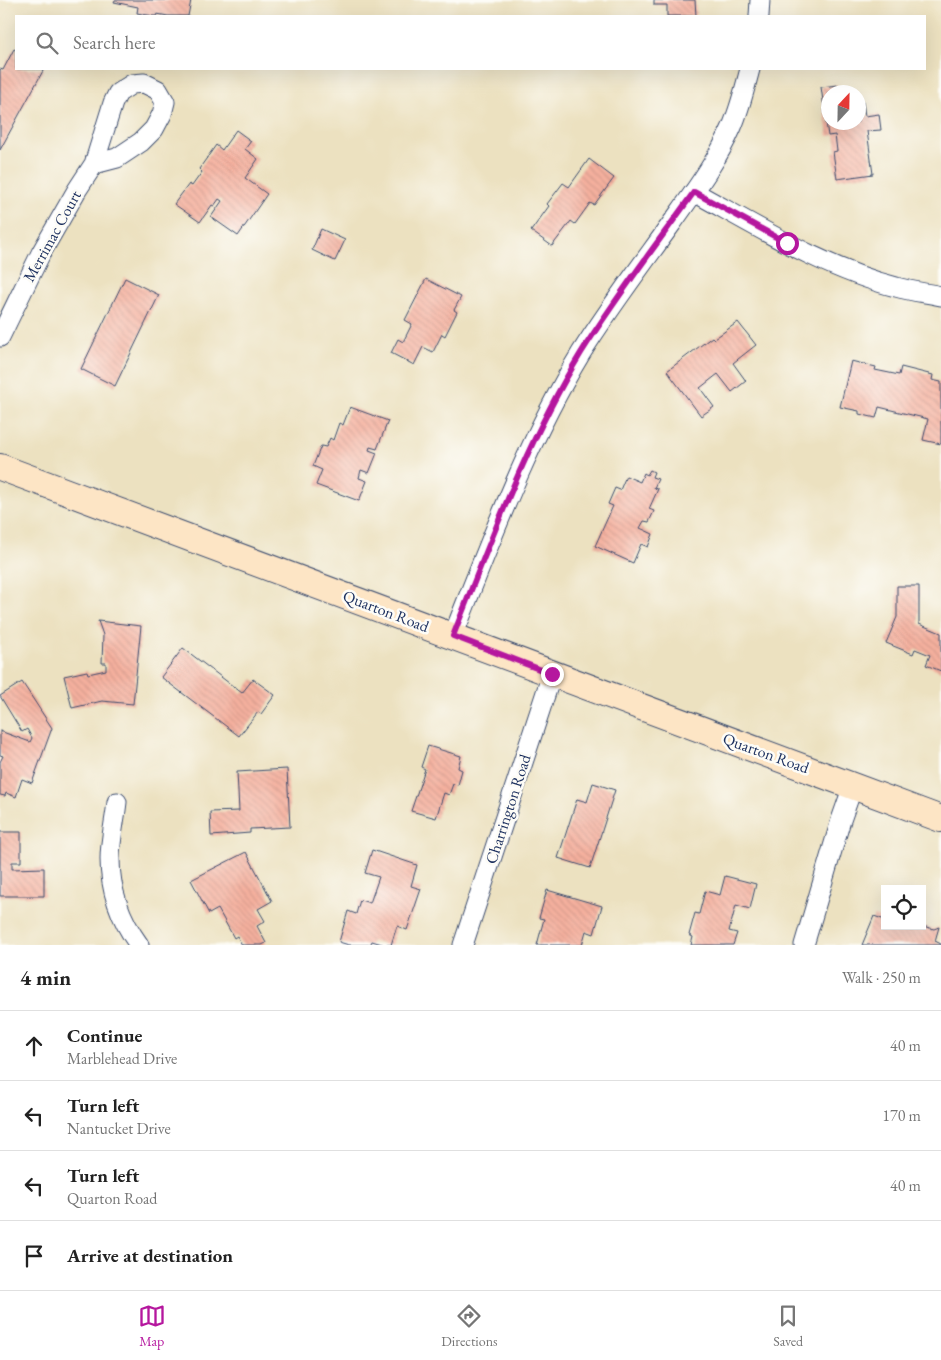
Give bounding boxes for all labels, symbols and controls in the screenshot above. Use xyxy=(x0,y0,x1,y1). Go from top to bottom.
search box xyxy=(15,15,926,70)
icon: search xyxy=(33,29,61,57)
text: Search here xyxy=(73,30,155,55)
north arrow xyxy=(821,85,866,130)
street label: Merrimac Court xyxy=(18,186,86,286)
route start xyxy=(776,232,799,255)
street label: Quarton Road xyxy=(340,585,433,637)
route end xyxy=(541,663,564,686)
street label: Quarton Road xyxy=(720,728,813,779)
street label: Charrington Road xyxy=(480,751,536,866)
map controls xyxy=(881,885,926,930)
button: locate xyxy=(881,885,926,930)
text: 4 min xyxy=(20,964,71,991)
text: Walk · 250 m xyxy=(842,967,921,988)
text: Continue xyxy=(67,1023,142,1048)
icon: ahead xyxy=(20,1032,48,1060)
text: 40 m xyxy=(890,1035,921,1056)
text: Marblehead Drive xyxy=(67,1048,177,1069)
text: Turn left xyxy=(67,1093,139,1118)
icon: left xyxy=(20,1102,48,1130)
text: 170 m xyxy=(882,1105,921,1126)
text: Nantucket Drive xyxy=(67,1118,171,1139)
text: Turn left xyxy=(67,1163,139,1188)
icon: left xyxy=(20,1172,48,1200)
text: 40 m xyxy=(890,1175,921,1196)
text: Quarton Road xyxy=(67,1188,157,1209)
icon: arrive xyxy=(20,1242,48,1270)
text: Arrive at destination xyxy=(67,1243,233,1268)
tab: Map xyxy=(138,1302,166,1350)
tab: Directions xyxy=(441,1302,498,1350)
tab: Saved xyxy=(773,1302,803,1350)

